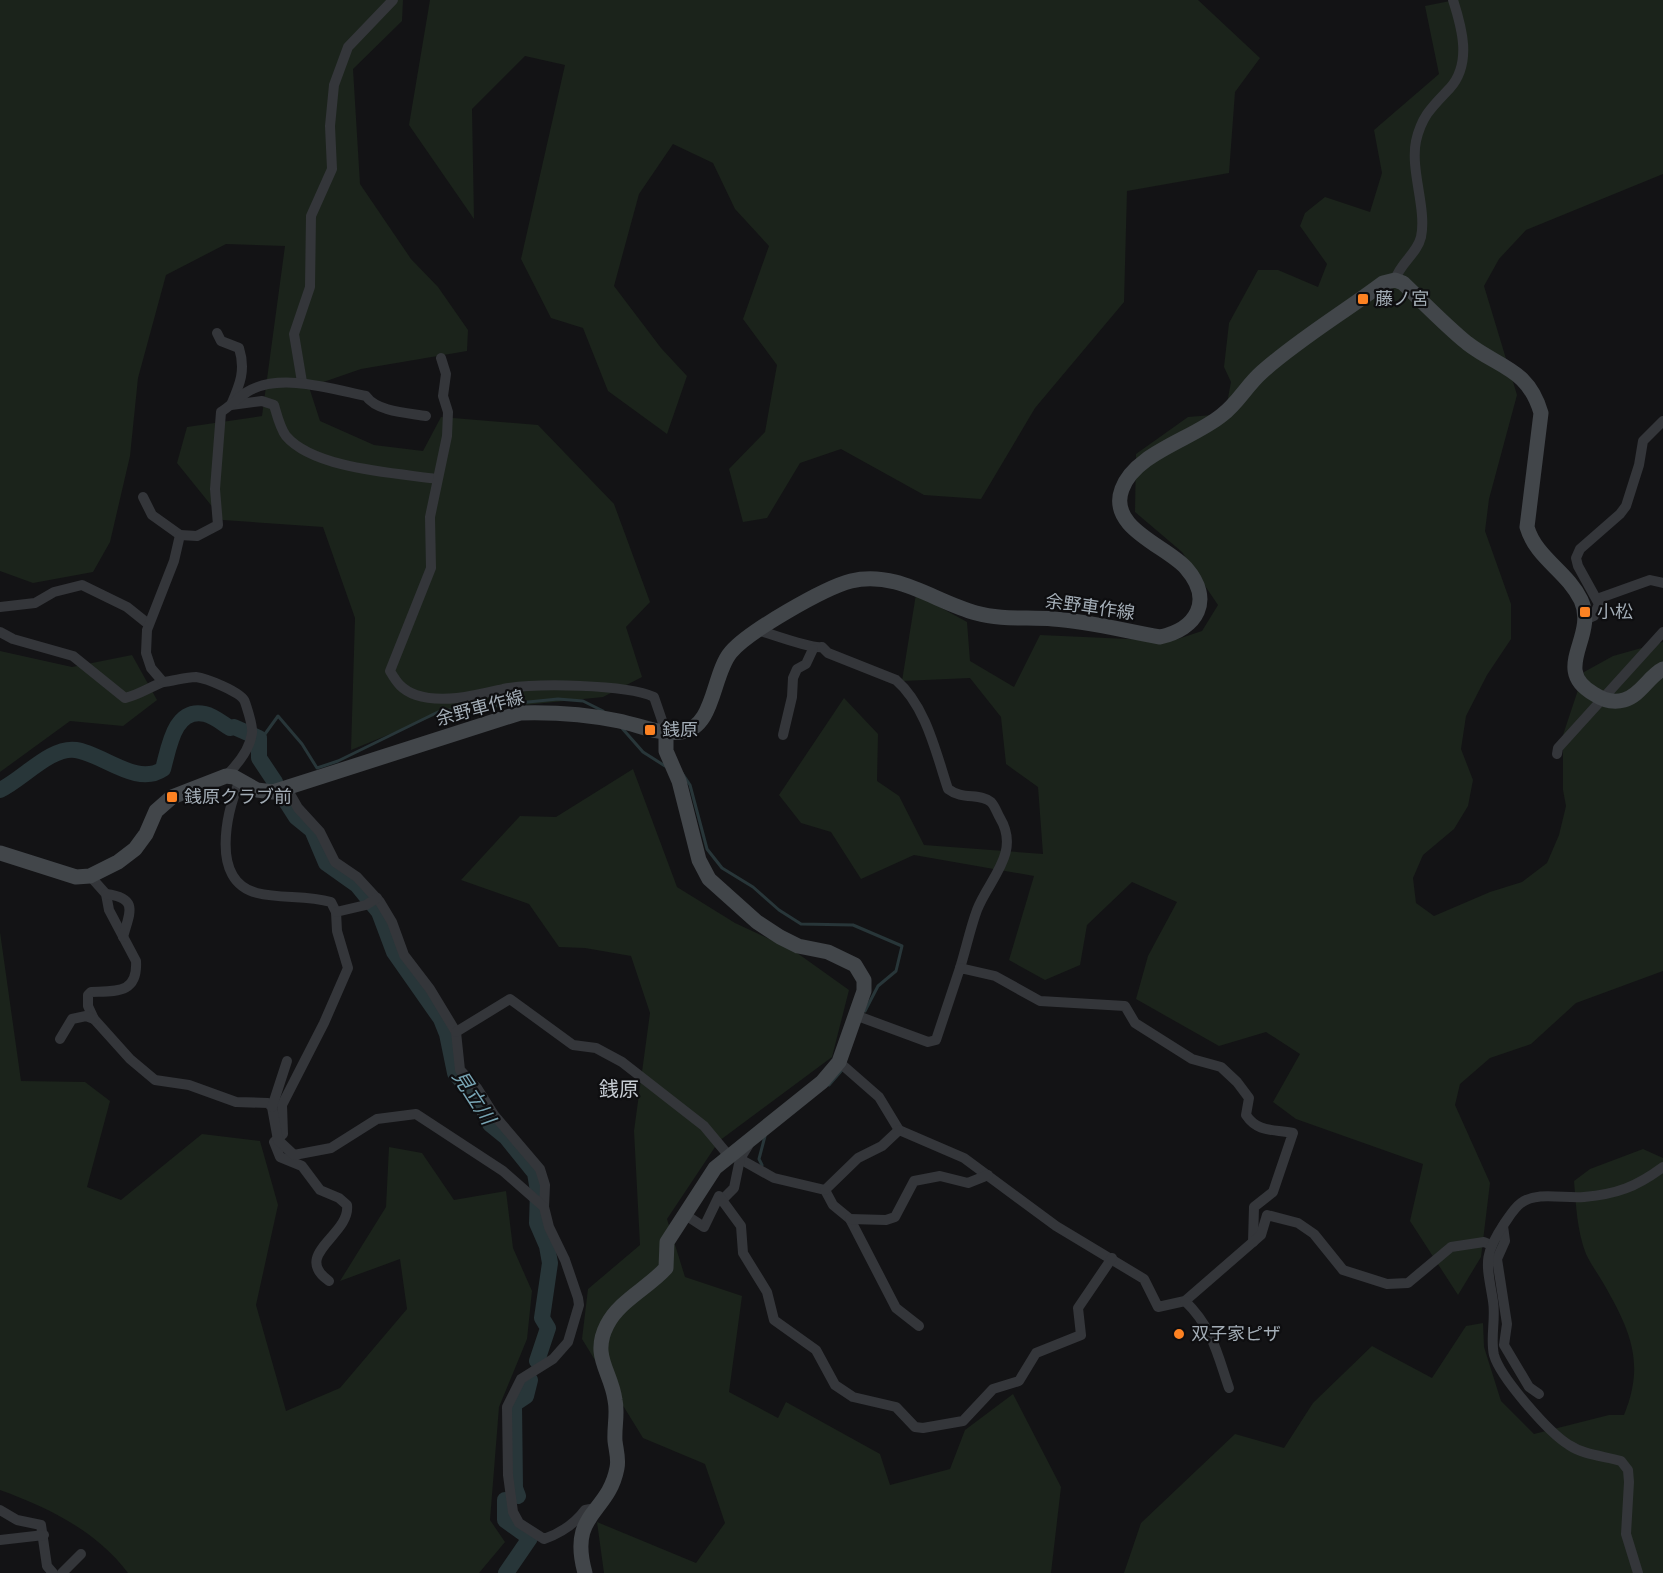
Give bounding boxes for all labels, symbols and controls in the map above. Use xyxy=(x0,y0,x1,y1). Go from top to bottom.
place label: 藤ノ宮 xyxy=(1375,286,1429,310)
marker: 藤ノ宮 xyxy=(1356,292,1370,306)
street label: 余野車作線 xyxy=(1044,588,1136,624)
place label: 小松 xyxy=(1597,599,1633,623)
marker: 小松 xyxy=(1578,605,1592,619)
street label: 余野車作線 xyxy=(433,684,526,730)
place label: 銭原 xyxy=(662,717,698,741)
marker: 銭原 xyxy=(643,723,657,737)
place label: 銭原クラブ前 xyxy=(184,784,292,808)
marker: 銭原クラブ前 xyxy=(165,790,179,804)
water label: 見立川 xyxy=(447,1064,503,1131)
district label: 銭原 xyxy=(599,1075,639,1102)
place label: 双子家ピザ xyxy=(1191,1321,1281,1345)
marker: 双子家ピザ xyxy=(1172,1327,1186,1341)

